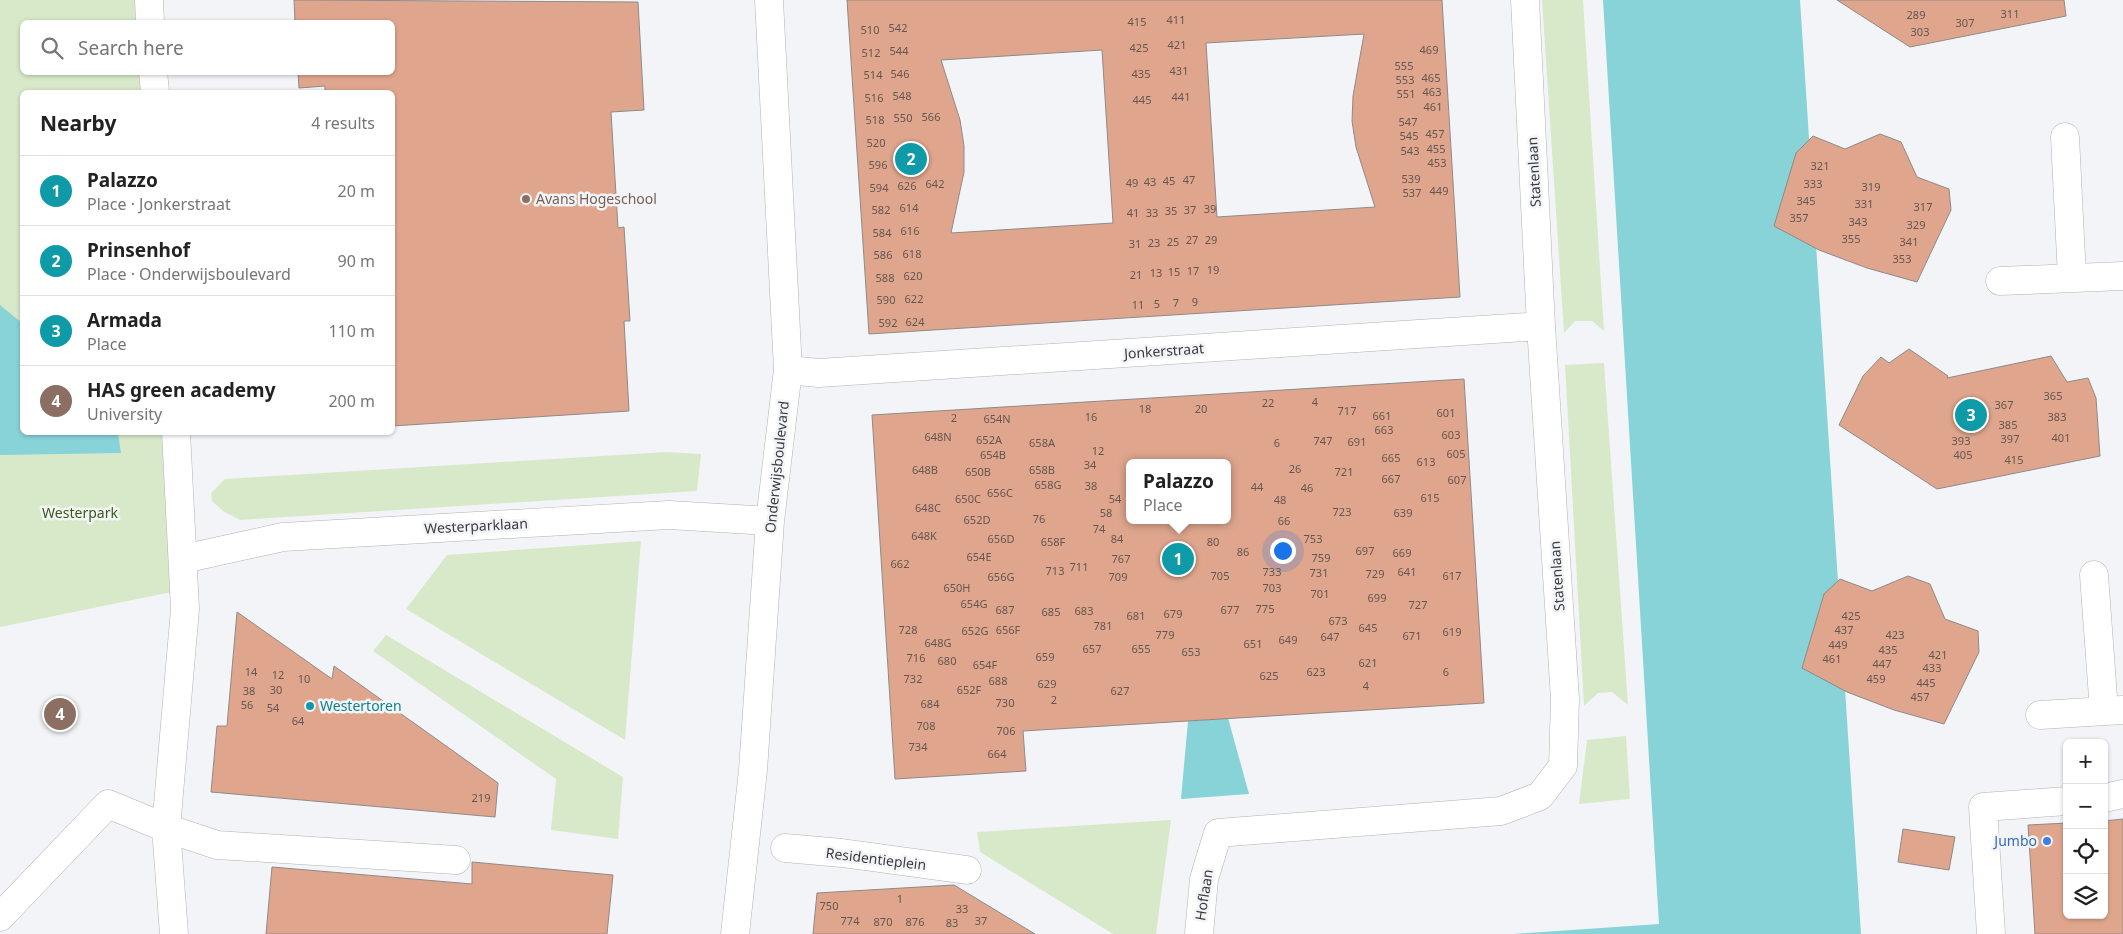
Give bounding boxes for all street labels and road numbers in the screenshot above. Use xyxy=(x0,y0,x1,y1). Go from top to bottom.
street label: Statenlaan xyxy=(1522,136,1545,208)
street label: Jonkerstraat xyxy=(1121,338,1205,363)
street label: Onderwijsboulevard xyxy=(760,400,793,534)
street label: Westerparklaan xyxy=(424,513,528,538)
street label: Statenlaan xyxy=(1545,540,1568,612)
street label: Residentieplein xyxy=(825,843,927,874)
street label: Hoflaan xyxy=(1190,868,1217,922)

